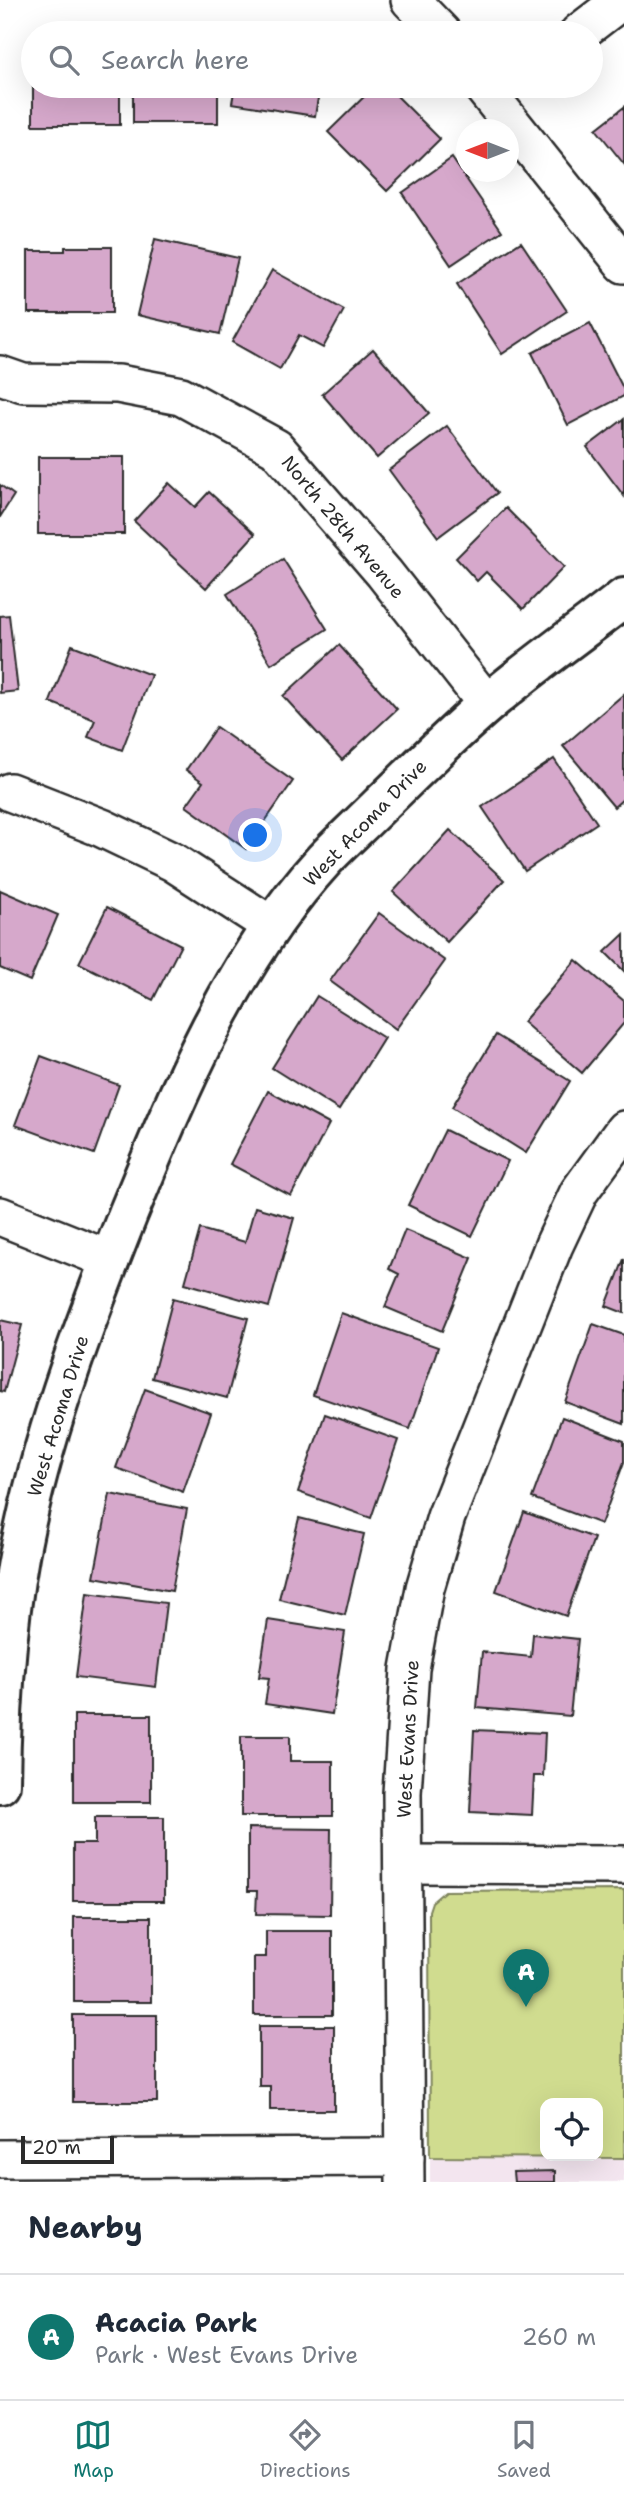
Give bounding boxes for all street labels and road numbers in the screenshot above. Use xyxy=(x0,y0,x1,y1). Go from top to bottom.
street label: North 28th Avenue xyxy=(276,450,410,604)
street label: West Acoma Drive xyxy=(298,754,432,892)
street label: West Acoma Drive xyxy=(22,1332,94,1500)
street label: West Evans Drive xyxy=(391,1659,425,1819)

